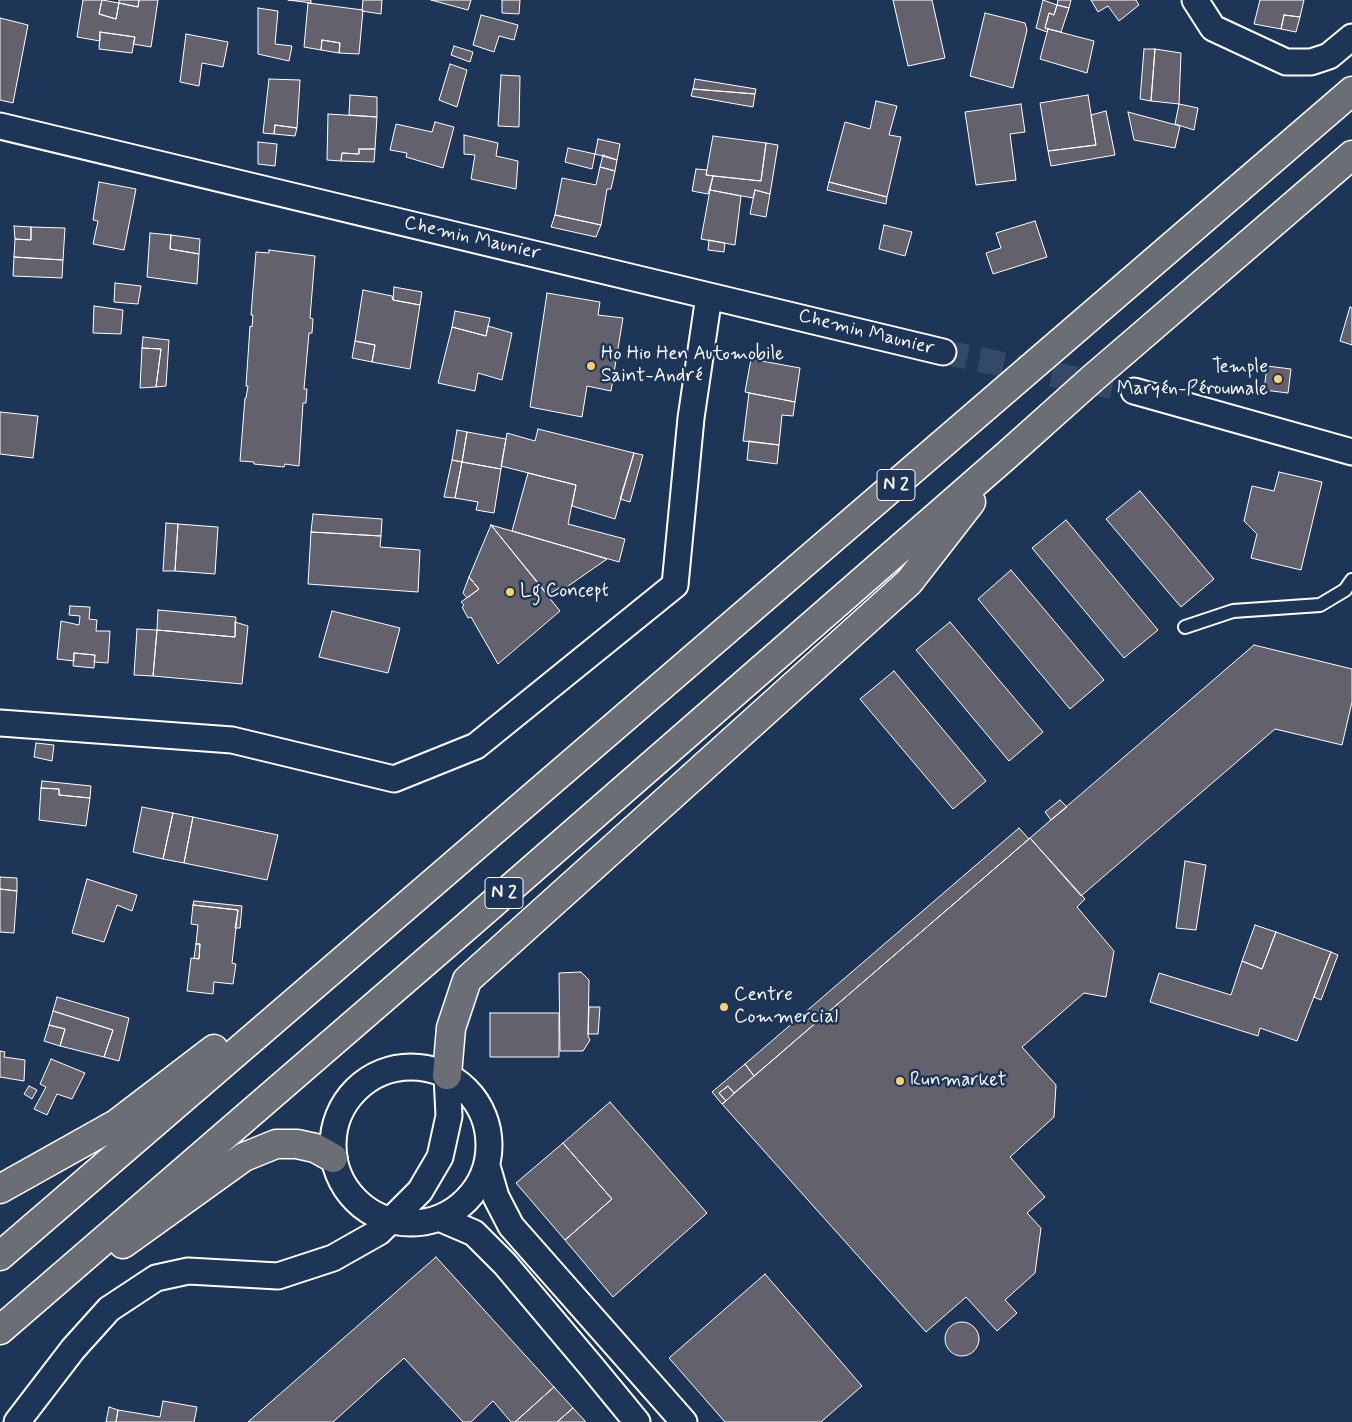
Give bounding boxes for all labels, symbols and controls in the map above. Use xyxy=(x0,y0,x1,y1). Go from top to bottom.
street label: Chemin Maunier xyxy=(402,212,542,266)
street label: Chemin Maunier xyxy=(796,305,936,361)
place label: Ho Hio Hen Automobile Saint-André xyxy=(601,344,784,388)
place label: Temple Maryén-Péroumale xyxy=(1117,357,1268,401)
marker: Ho Hio Hen Automobile Saint-André xyxy=(585,360,597,372)
marker: Temple Maryén-Péroumale xyxy=(1272,373,1284,385)
road number: N 2 xyxy=(877,470,915,500)
place label: Lg Concept xyxy=(520,581,609,603)
marker: Lg Concept xyxy=(504,586,516,598)
road number: N 2 xyxy=(485,878,523,908)
place label: Centre Commercial xyxy=(734,985,838,1029)
marker: Centre Commercial xyxy=(718,1001,730,1013)
place label: Runmarket xyxy=(910,1070,1007,1092)
marker: Runmarket xyxy=(894,1075,906,1087)

